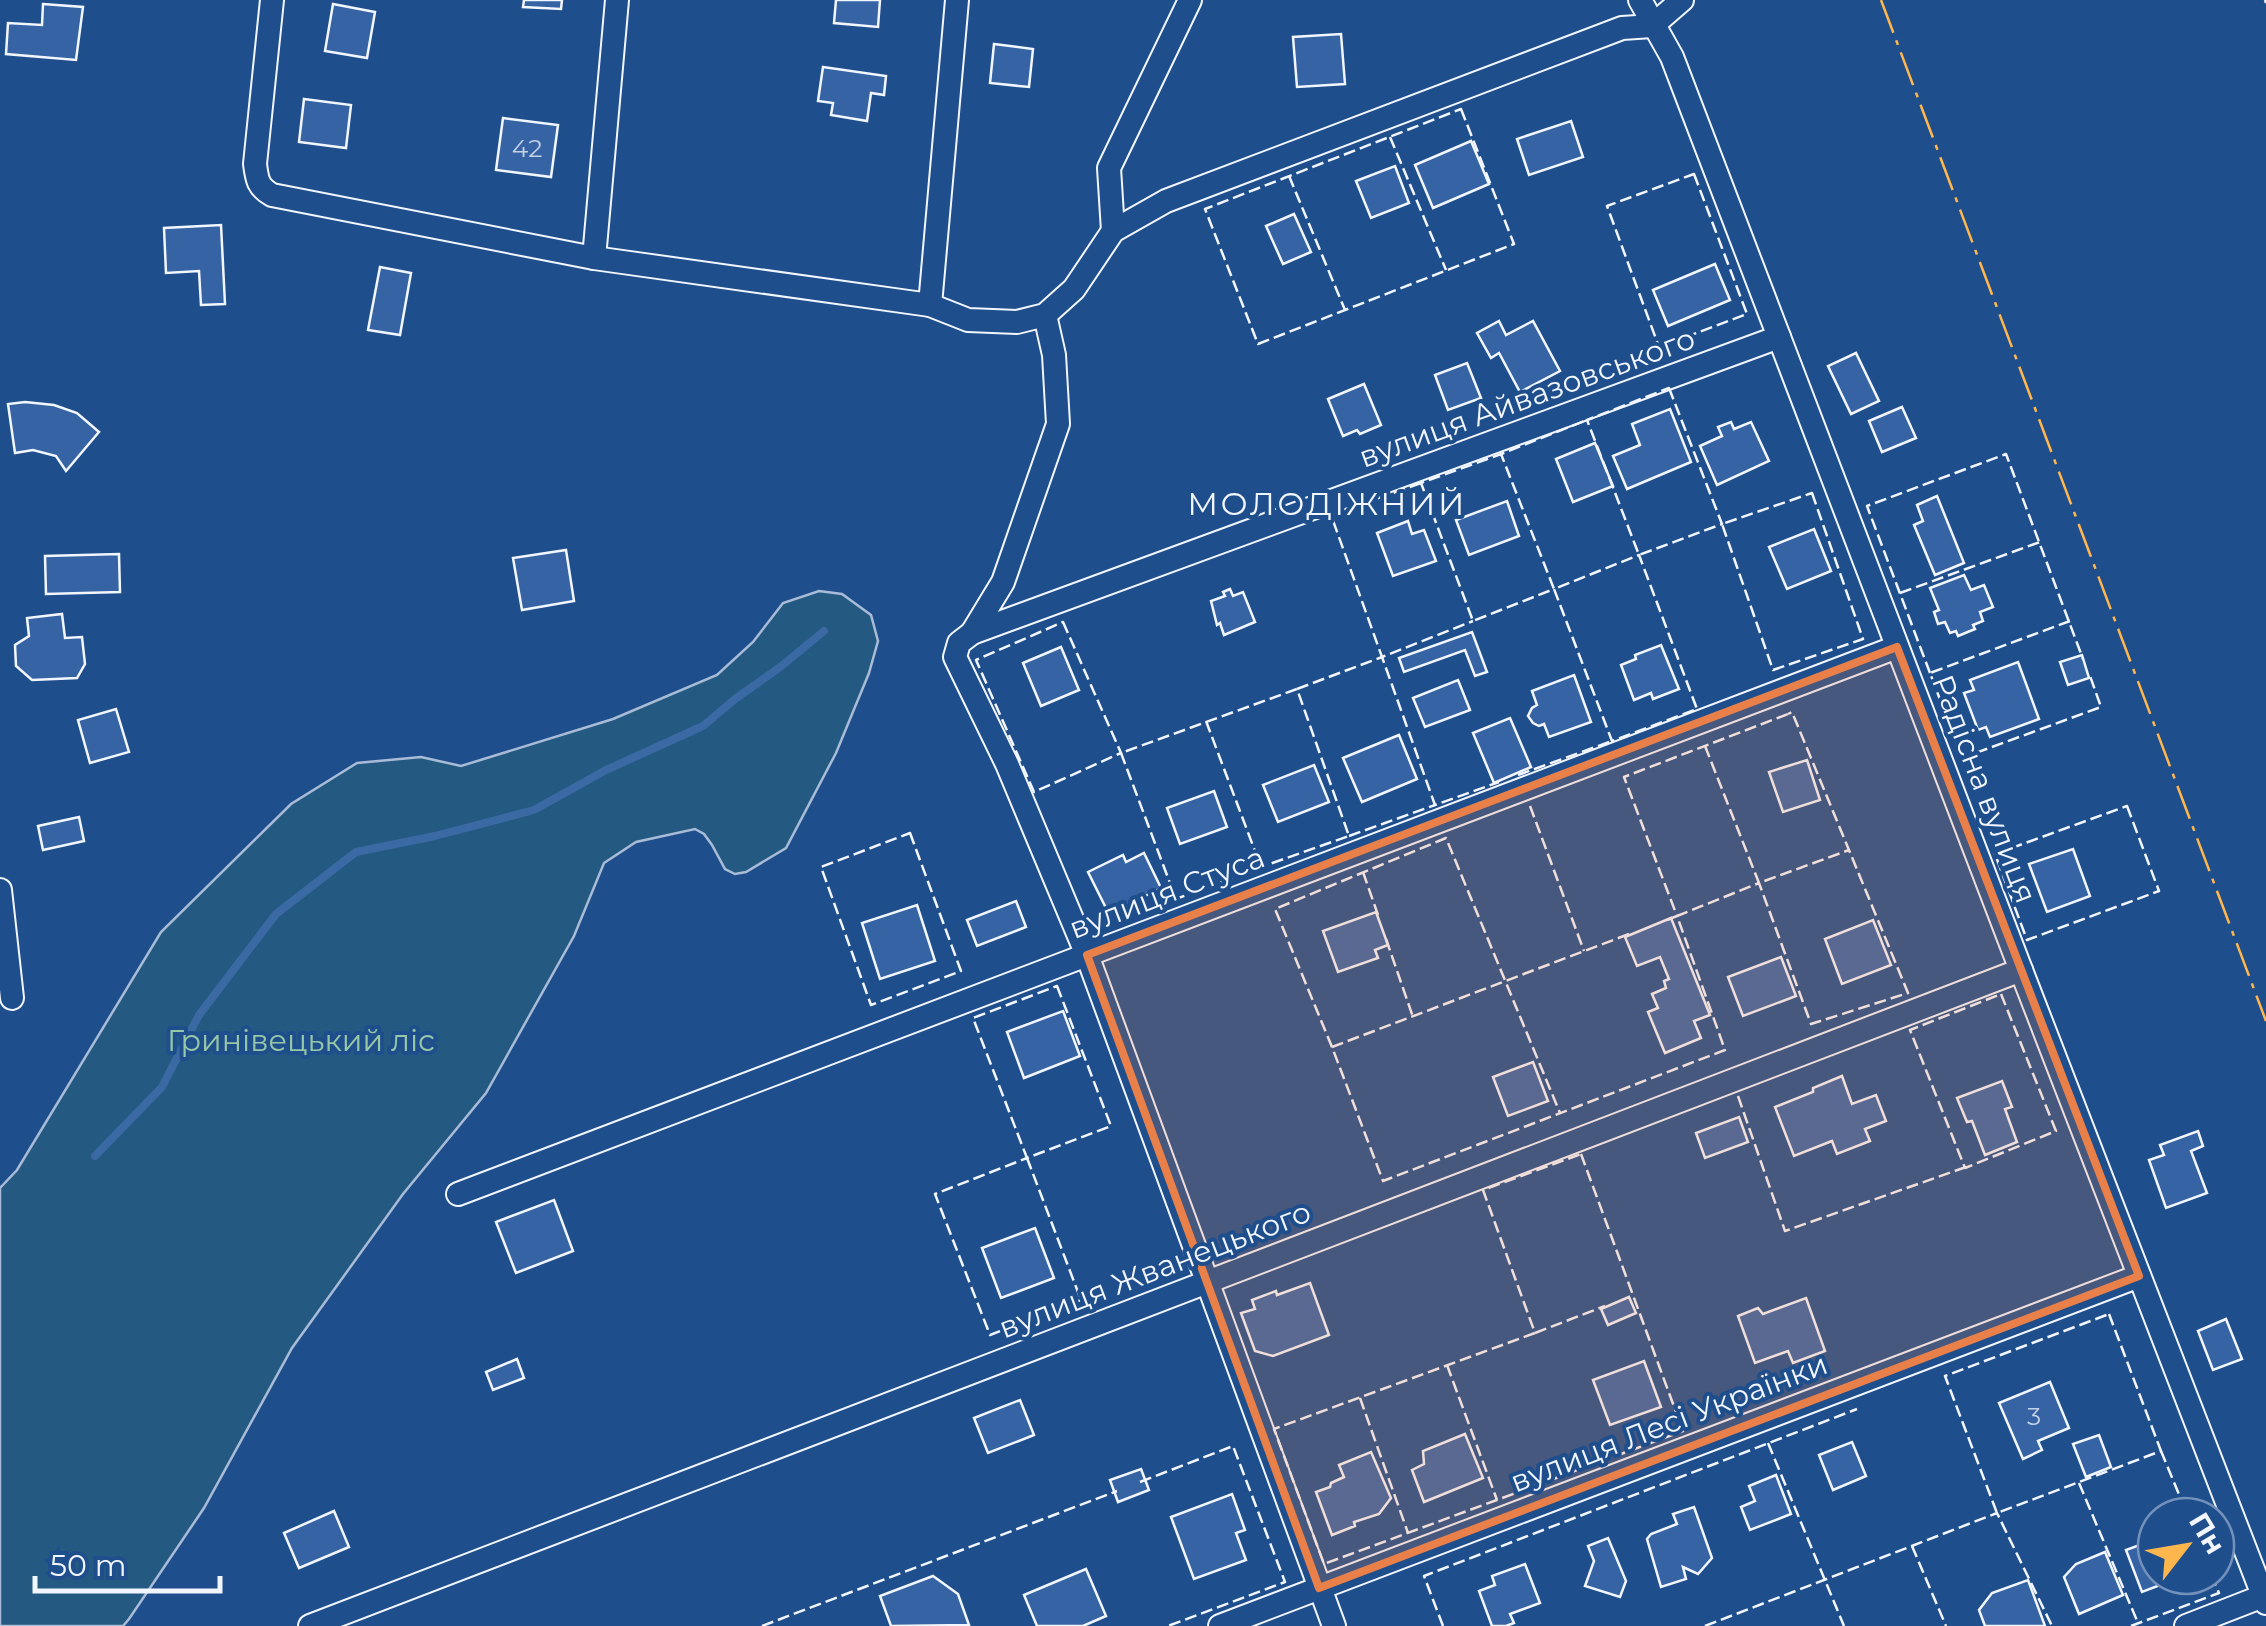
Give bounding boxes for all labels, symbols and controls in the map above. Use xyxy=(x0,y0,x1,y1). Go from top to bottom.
house number: 42 xyxy=(512,133,542,163)
street label: вулиця Айвазовського xyxy=(1354,319,1700,476)
district label: МОЛОДІЖНИЙ xyxy=(1187,484,1467,523)
street label: Радісна вулиця xyxy=(1924,670,2045,908)
street label: вулиця Стуса xyxy=(1064,838,1270,947)
park label: Гринівецький ліс xyxy=(167,1022,435,1059)
street label: вулиця Жванецького xyxy=(994,1193,1316,1346)
street label: вулиця Лесі Українки xyxy=(1505,1345,1833,1500)
house number: 3 xyxy=(2027,1401,2041,1431)
north arrow xyxy=(2136,1496,2236,1596)
text: Пн xyxy=(2182,1506,2233,1560)
scale bar xyxy=(35,1531,220,1593)
text: 50 m xyxy=(50,1547,127,1584)

